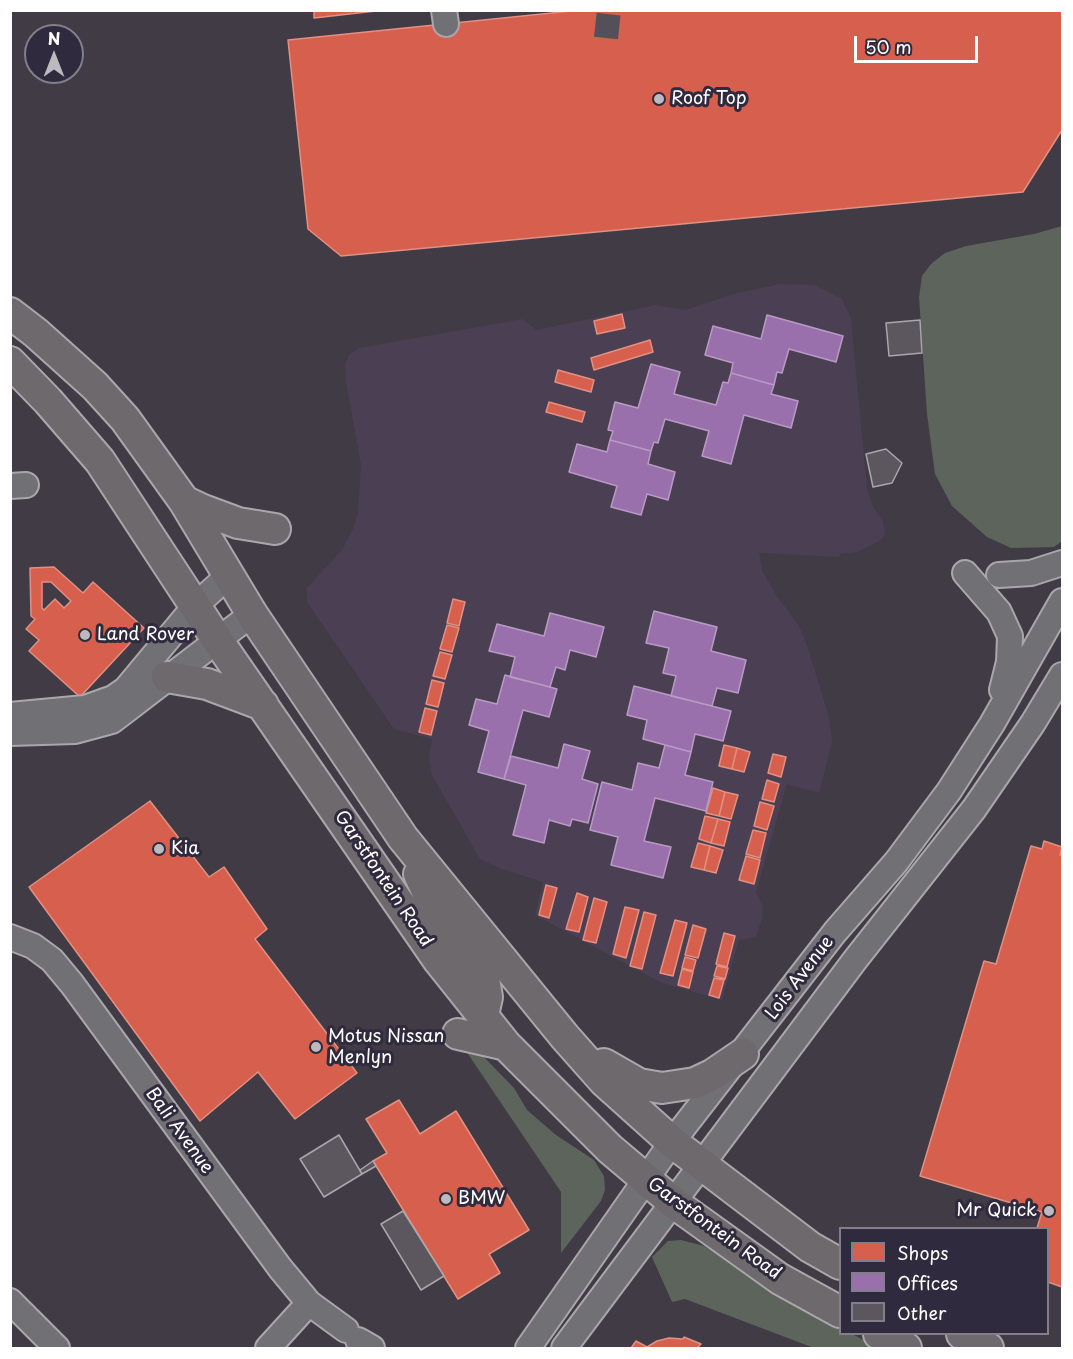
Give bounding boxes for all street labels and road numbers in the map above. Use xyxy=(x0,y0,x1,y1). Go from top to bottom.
street label: Garstfontein Road xyxy=(329,807,437,951)
street label: Lois Avenue xyxy=(761,932,839,1024)
street label: Bali Avenue xyxy=(141,1084,217,1178)
street label: Garstfontein Road xyxy=(643,1173,785,1285)

